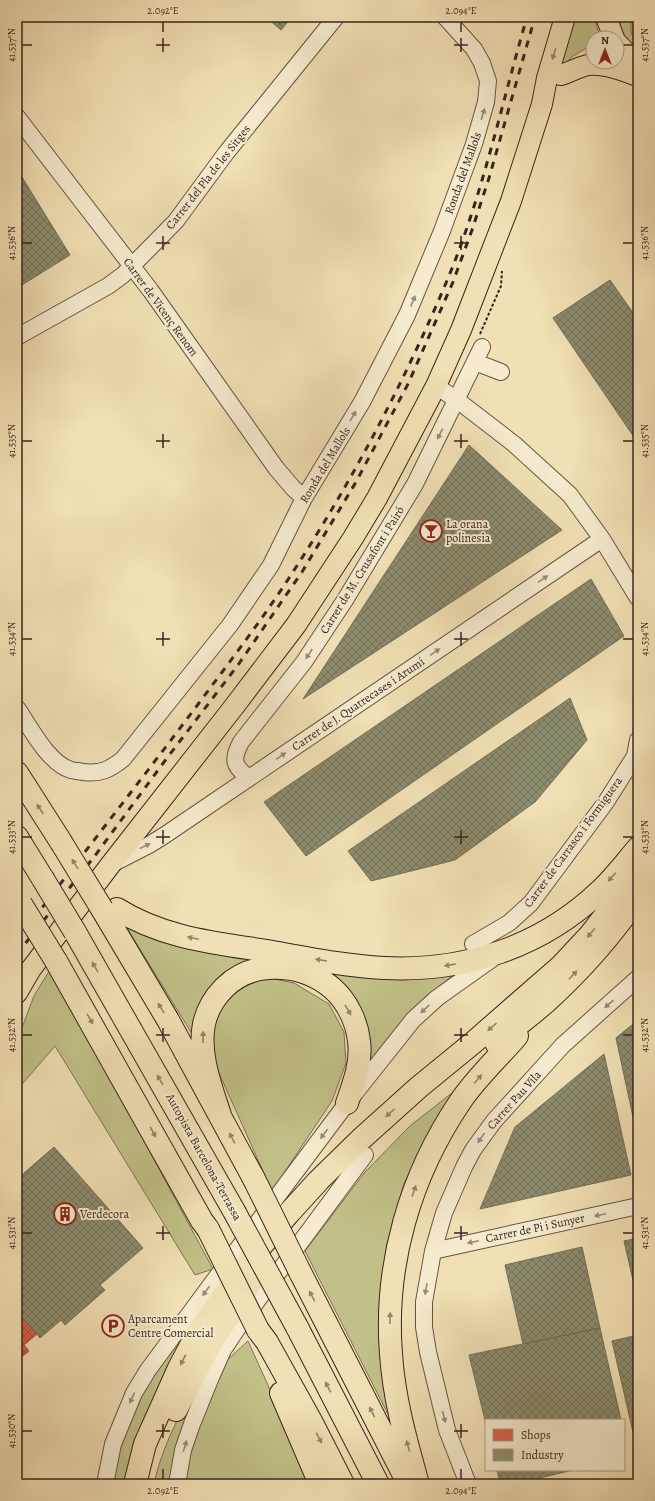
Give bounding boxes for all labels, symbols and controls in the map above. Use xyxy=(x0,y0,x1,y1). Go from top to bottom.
text: 2.092°E xyxy=(147,4,179,17)
text: 2.094°E xyxy=(445,4,477,17)
text: 41.537°N xyxy=(5,28,18,62)
text: 41.537°N xyxy=(638,28,651,62)
north arrow xyxy=(585,30,625,70)
text: N xyxy=(601,33,609,48)
one-way arrow xyxy=(551,49,557,61)
one-way arrow xyxy=(480,107,486,119)
street label: Carrer del Pla de les Sitges xyxy=(162,121,254,233)
street label: Ronda del Mallols xyxy=(441,130,485,216)
text: 41.536°N xyxy=(5,226,18,260)
text: 41.536°N xyxy=(638,226,651,260)
street label: Carrer de Vicenç Renom xyxy=(120,255,202,360)
one-way arrow xyxy=(410,294,416,306)
one-way arrow xyxy=(350,410,357,422)
text: 41.535°N xyxy=(5,424,18,458)
street label: Ronda del Mallols xyxy=(296,424,354,506)
text: 41.535°N xyxy=(638,424,651,458)
one-way arrow xyxy=(437,429,443,440)
street label: Carrer de M. Crusafont i Pairó xyxy=(316,503,408,637)
place label: La orana polinesia xyxy=(446,516,491,546)
bar icon: La orana polinesia xyxy=(418,518,444,544)
one-way arrow xyxy=(537,575,548,583)
text: 41.534°N xyxy=(5,622,18,656)
text: 41.534°N xyxy=(638,622,651,656)
one-way arrow xyxy=(429,648,441,655)
one-way arrow xyxy=(305,649,313,660)
street label: Carrer de J. Quatrecases i Arumí xyxy=(288,653,428,755)
one-way arrow xyxy=(276,752,286,760)
street label: Carrer de Carrasco i Formiguera xyxy=(520,773,626,911)
one-way arrow xyxy=(36,804,44,814)
text: 41.533°N xyxy=(5,820,18,854)
text: 41.533°N xyxy=(638,820,651,854)
one-way arrow xyxy=(140,843,151,850)
one-way arrow xyxy=(72,858,79,870)
one-way arrow xyxy=(608,872,617,883)
one-way arrow xyxy=(586,928,595,938)
one-way arrow xyxy=(187,935,199,941)
one-way arrow xyxy=(315,957,327,963)
one-way arrow xyxy=(92,961,99,973)
one-way arrow xyxy=(444,962,456,968)
one-way arrow xyxy=(568,970,578,980)
one-way arrow xyxy=(604,999,613,1008)
one-way arrow xyxy=(157,1002,164,1014)
one-way arrow xyxy=(345,1004,352,1015)
one-way arrow xyxy=(421,1004,430,1013)
one-way arrow xyxy=(86,1013,93,1025)
text: 41.532°N xyxy=(5,1018,18,1052)
text: 41.532°N xyxy=(638,1018,651,1052)
one-way arrow xyxy=(486,1023,497,1032)
one-way arrow xyxy=(200,1030,206,1043)
street label: Carrer Pau Vila xyxy=(483,1067,545,1133)
one-way arrow xyxy=(474,1073,483,1084)
one-way arrow xyxy=(157,1074,164,1086)
street label: Autopista Barcelona-Terrassa xyxy=(162,1090,246,1224)
one-way arrow xyxy=(385,1108,395,1117)
one-way arrow xyxy=(150,1127,157,1138)
one-way arrow xyxy=(320,1129,328,1139)
one-way arrow xyxy=(228,1132,235,1144)
one-way arrow xyxy=(477,1133,485,1144)
one-way arrow xyxy=(411,1185,417,1197)
building icon: Verdecora xyxy=(52,1201,78,1227)
place label: Verdecora xyxy=(79,1206,129,1222)
street label: Carrer de Pi i Sunyer xyxy=(484,1210,586,1246)
one-way arrow xyxy=(594,1212,606,1218)
text: 41.531°N xyxy=(5,1216,18,1250)
text: 41.531°N xyxy=(638,1216,651,1250)
one-way arrow xyxy=(467,1239,479,1245)
one-way arrow xyxy=(423,1283,429,1296)
one-way arrow xyxy=(203,1286,211,1296)
one-way arrow xyxy=(309,1290,316,1302)
place label: Aparcament Centre Comercial xyxy=(127,1311,214,1341)
one-way arrow xyxy=(387,1311,393,1324)
parking icon: Aparcament Centre Comercial xyxy=(100,1313,126,1339)
one-way arrow xyxy=(180,1354,187,1365)
one-way arrow xyxy=(325,1382,331,1393)
one-way arrow xyxy=(129,1392,135,1403)
one-way arrow xyxy=(369,1406,375,1418)
one-way arrow xyxy=(441,1411,447,1423)
text: 41.530°N xyxy=(5,1414,18,1449)
legend xyxy=(485,1419,625,1471)
text: Shops xyxy=(521,1427,551,1443)
one-way arrow xyxy=(316,1432,322,1443)
one-way arrow xyxy=(182,1440,188,1452)
one-way arrow xyxy=(405,1440,411,1452)
text: Industry xyxy=(521,1447,564,1463)
text: 2.092°E xyxy=(147,1484,179,1497)
text: 2.094°E xyxy=(445,1484,477,1497)

